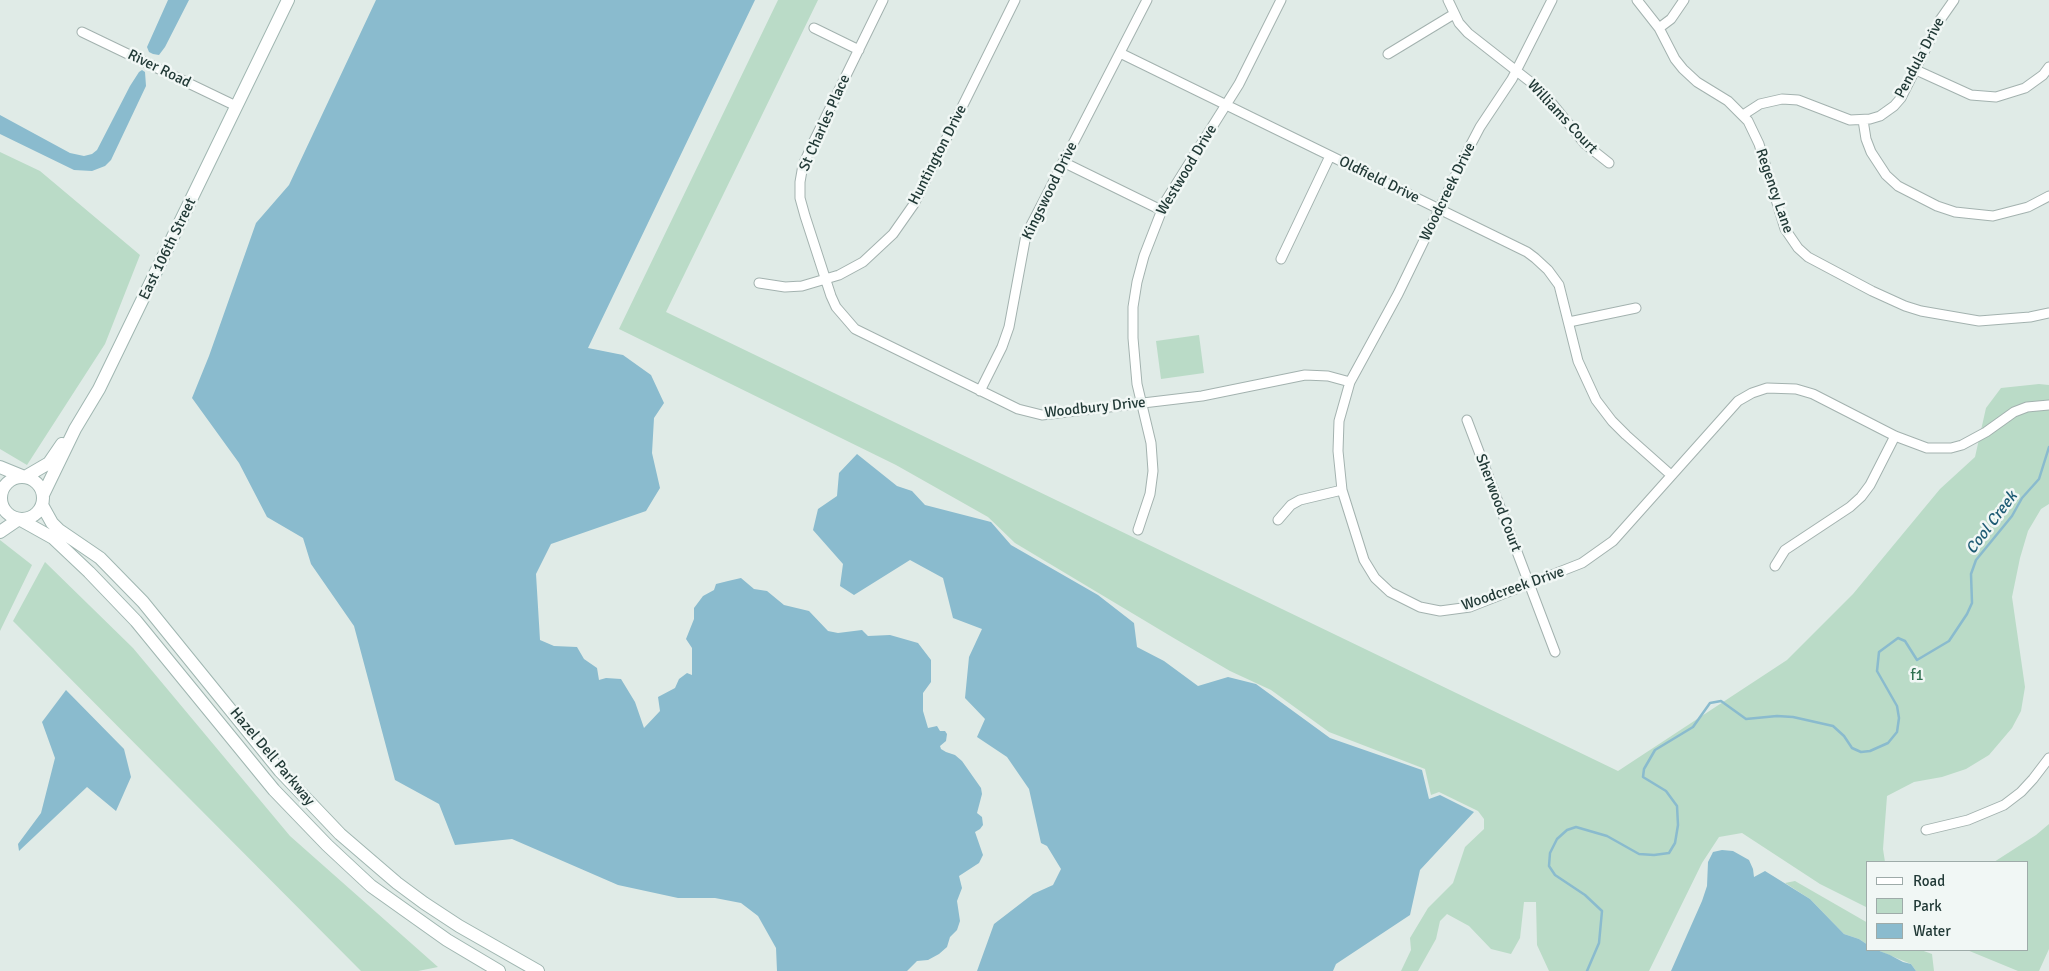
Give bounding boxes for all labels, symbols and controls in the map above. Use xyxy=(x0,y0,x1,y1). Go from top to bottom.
street label: Pendula Drive xyxy=(1891,15,1949,101)
street label: River Road xyxy=(125,46,193,92)
street label: St Charles Place xyxy=(796,72,854,174)
street label: Williams Court xyxy=(1523,76,1601,158)
street label: Huntington Drive xyxy=(905,102,971,208)
street label: Westwood Drive xyxy=(1153,121,1221,219)
street label: Kingswood Drive xyxy=(1019,139,1081,243)
street label: Woodcreek Drive xyxy=(1416,140,1480,244)
street label: Regency Lane xyxy=(1751,146,1797,236)
street label: Oldfield Drive xyxy=(1336,153,1422,207)
street label: East 106th Street xyxy=(136,195,200,303)
street label: Woodbury Drive xyxy=(1044,394,1146,422)
street label: Sherwood Court xyxy=(1471,452,1525,554)
water label: Cool Creek xyxy=(1962,488,2022,558)
street label: Woodcreek Drive xyxy=(1459,563,1567,615)
park label: f1 xyxy=(1910,667,1924,685)
street label: Hazel Dell Parkway xyxy=(226,704,318,810)
legend xyxy=(1866,861,2029,951)
text: Road xyxy=(1913,872,1945,890)
text: Park xyxy=(1913,897,1942,915)
text: Water xyxy=(1913,922,1951,940)

